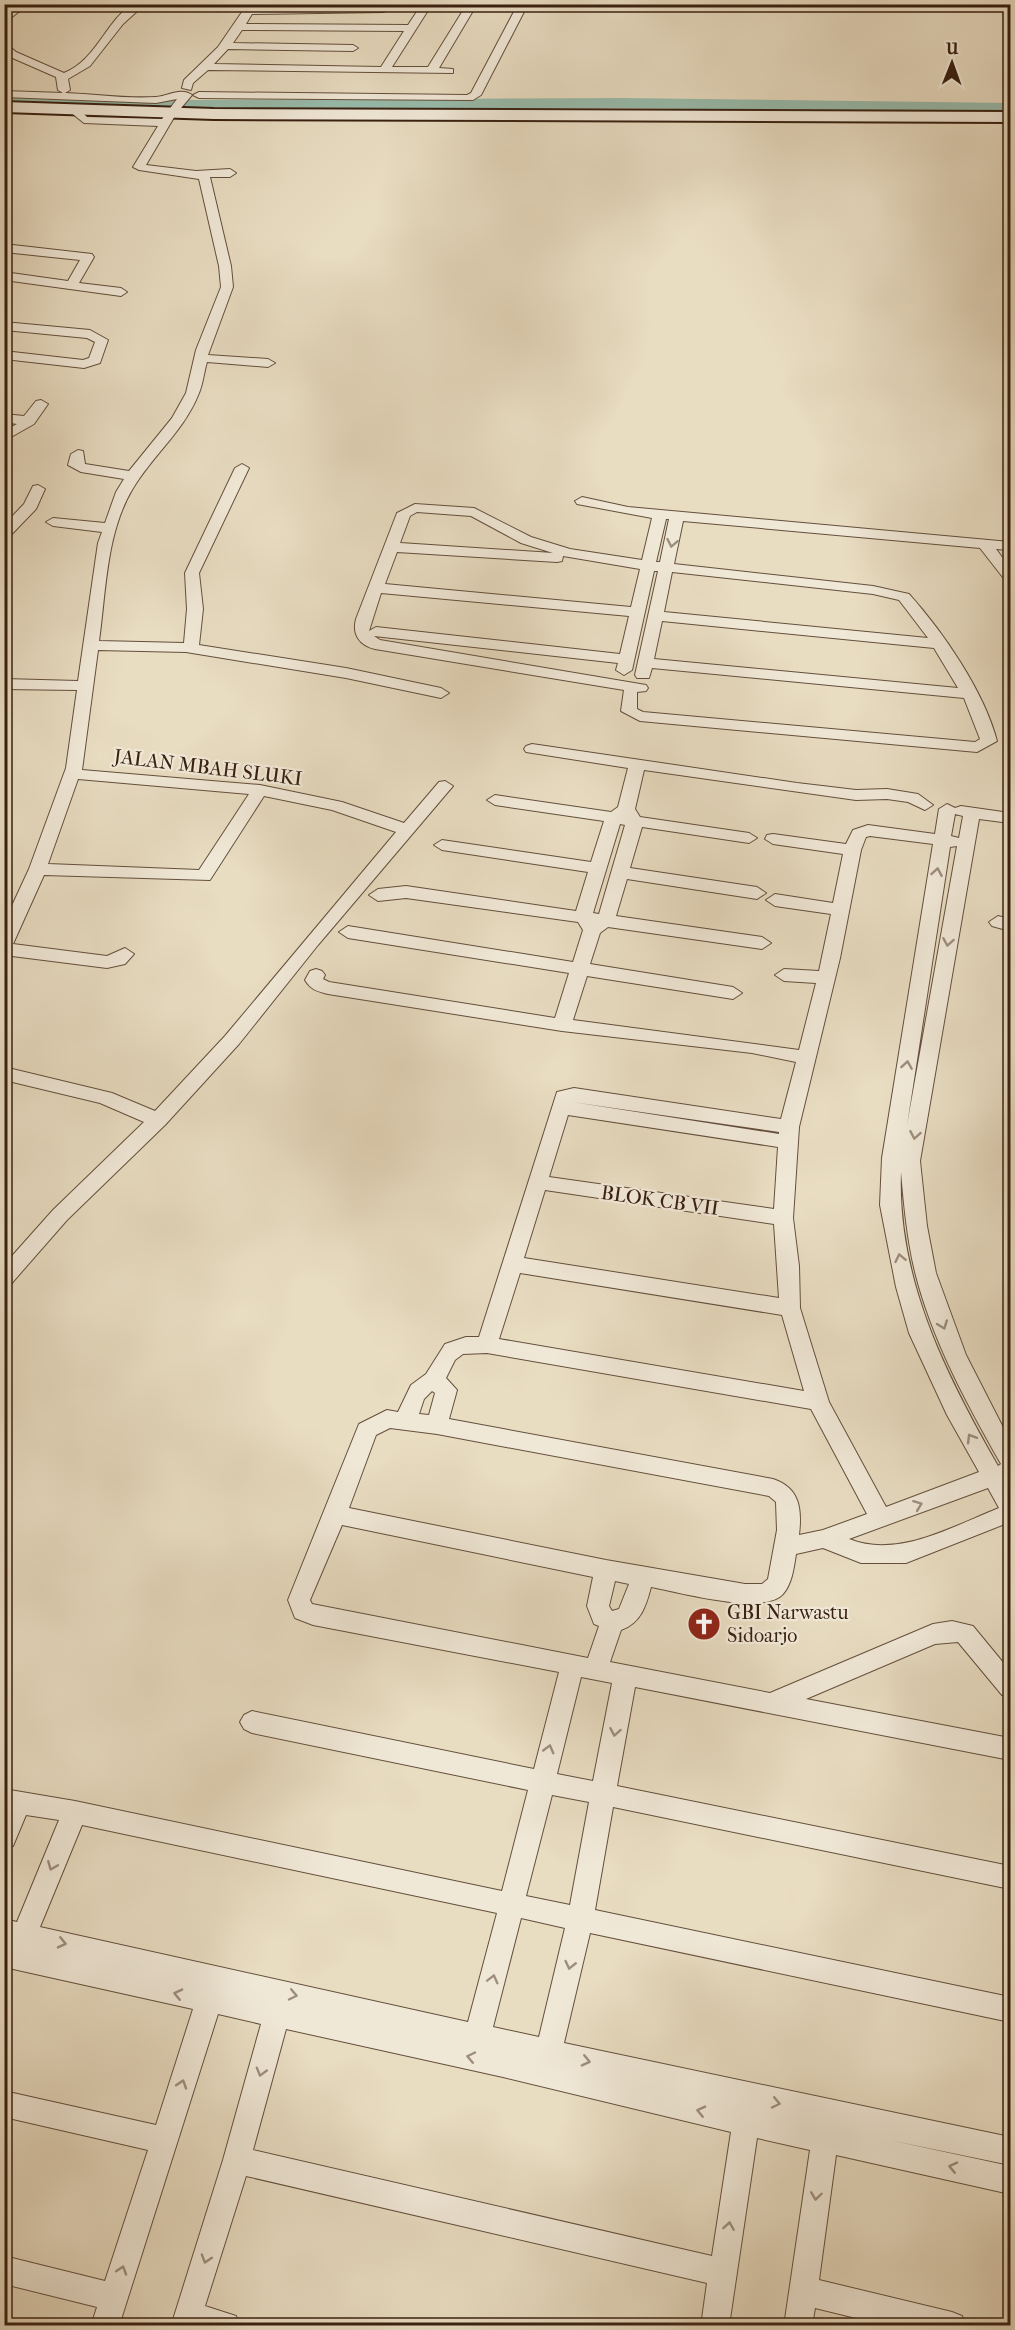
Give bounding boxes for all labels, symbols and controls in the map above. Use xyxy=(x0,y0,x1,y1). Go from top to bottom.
north arrow xyxy=(922,33,982,93)
text: U xyxy=(945,39,959,58)
one-way arrow xyxy=(666,537,679,547)
street label: JALAN MBAH SLUKI xyxy=(111,744,304,790)
one-way arrow xyxy=(930,867,943,877)
one-way arrow xyxy=(942,937,955,947)
one-way arrow xyxy=(900,1060,913,1070)
one-way arrow xyxy=(909,1129,922,1139)
street label: BLOK CB VII xyxy=(600,1181,721,1220)
one-way arrow xyxy=(894,1253,907,1263)
one-way arrow xyxy=(935,1319,948,1330)
one-way arrow xyxy=(967,1434,978,1444)
one-way arrow xyxy=(912,1500,923,1512)
place label: GBI Narwastu Sidoarjo xyxy=(727,1601,849,1647)
church icon: GBI Narwastu Sidoarjo xyxy=(686,1606,722,1642)
one-way arrow xyxy=(609,1727,622,1737)
one-way arrow xyxy=(542,1744,554,1755)
one-way arrow xyxy=(47,1860,59,1871)
one-way arrow xyxy=(57,1936,67,1949)
one-way arrow xyxy=(564,1960,577,1970)
one-way arrow xyxy=(486,1974,498,1985)
one-way arrow xyxy=(288,1987,298,2000)
one-way arrow xyxy=(173,1988,183,2001)
one-way arrow xyxy=(466,2051,476,2064)
one-way arrow xyxy=(581,2053,591,2066)
one-way arrow xyxy=(256,2067,269,2077)
one-way arrow xyxy=(175,2079,187,2090)
one-way arrow xyxy=(771,2096,781,2109)
one-way arrow xyxy=(697,2106,707,2119)
one-way arrow xyxy=(949,2161,959,2174)
one-way arrow xyxy=(811,2191,823,2200)
one-way arrow xyxy=(723,2221,735,2231)
one-way arrow xyxy=(201,2253,213,2264)
one-way arrow xyxy=(115,2265,128,2276)

